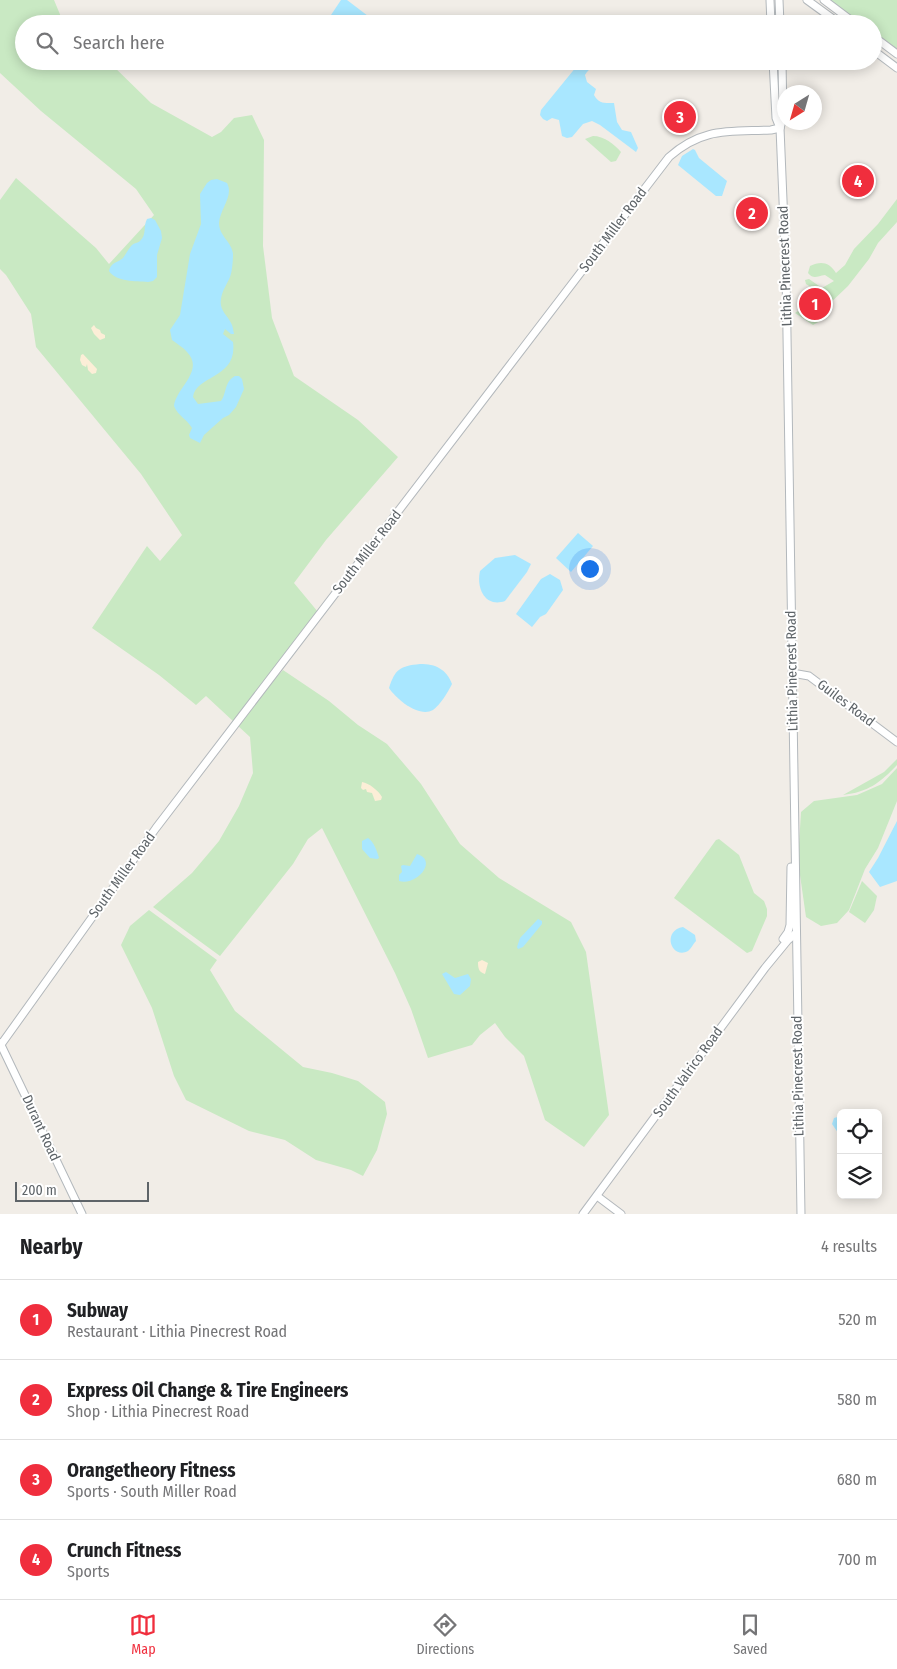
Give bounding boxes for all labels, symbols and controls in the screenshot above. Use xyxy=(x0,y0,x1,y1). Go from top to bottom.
search box xyxy=(15,15,882,70)
icon: search xyxy=(33,29,61,57)
text: Search here xyxy=(73,31,165,54)
north arrow xyxy=(777,85,822,130)
pin: 3 xyxy=(664,98,696,136)
pin: 4 xyxy=(842,162,874,200)
street label: South Miller Road xyxy=(576,184,650,276)
pin: 2 xyxy=(736,194,768,232)
street label: Lithia Pinecrest Road xyxy=(774,205,796,327)
pin: 1 xyxy=(799,285,831,323)
street label: South Miller Road xyxy=(329,507,405,597)
your location xyxy=(577,556,603,582)
street label: Lithia Pinecrest Road xyxy=(782,610,802,732)
street label: Guiles Road xyxy=(814,676,878,730)
street label: South Miller Road xyxy=(85,829,159,921)
street label: Lithia Pinecrest Road xyxy=(788,1015,808,1137)
street label: South Valrico Road xyxy=(649,1023,727,1121)
street label: Durant Road xyxy=(18,1092,64,1164)
map controls xyxy=(837,1109,882,1199)
button: locate xyxy=(837,1109,882,1154)
button: layers xyxy=(837,1154,882,1199)
scale bar xyxy=(15,1179,149,1202)
text: 200 m xyxy=(22,1182,57,1199)
text: Nearby xyxy=(20,1234,82,1260)
text: 4 results xyxy=(821,1237,877,1256)
text: Subway xyxy=(67,1299,128,1322)
text: 1 xyxy=(33,1310,39,1329)
text: 520 m xyxy=(838,1310,877,1329)
text: Restaurant · Lithia Pinecrest Road xyxy=(67,1322,287,1341)
text: Express Oil Change & Tire Engineers xyxy=(67,1379,348,1402)
text: 2 xyxy=(32,1390,40,1409)
text: 580 m xyxy=(837,1390,877,1409)
text: Shop · Lithia Pinecrest Road xyxy=(67,1402,249,1421)
text: Orangetheory Fitness xyxy=(67,1459,235,1482)
text: 3 xyxy=(32,1470,40,1489)
text: 680 m xyxy=(837,1470,877,1489)
text: Sports · South Miller Road xyxy=(67,1482,237,1501)
text: Crunch Fitness xyxy=(67,1539,181,1562)
text: 4 xyxy=(32,1550,40,1569)
text: 700 m xyxy=(838,1550,877,1569)
text: Sports xyxy=(67,1562,110,1581)
tab: Map xyxy=(129,1611,157,1658)
tab: Directions xyxy=(416,1611,474,1658)
tab: Saved xyxy=(733,1611,768,1658)

